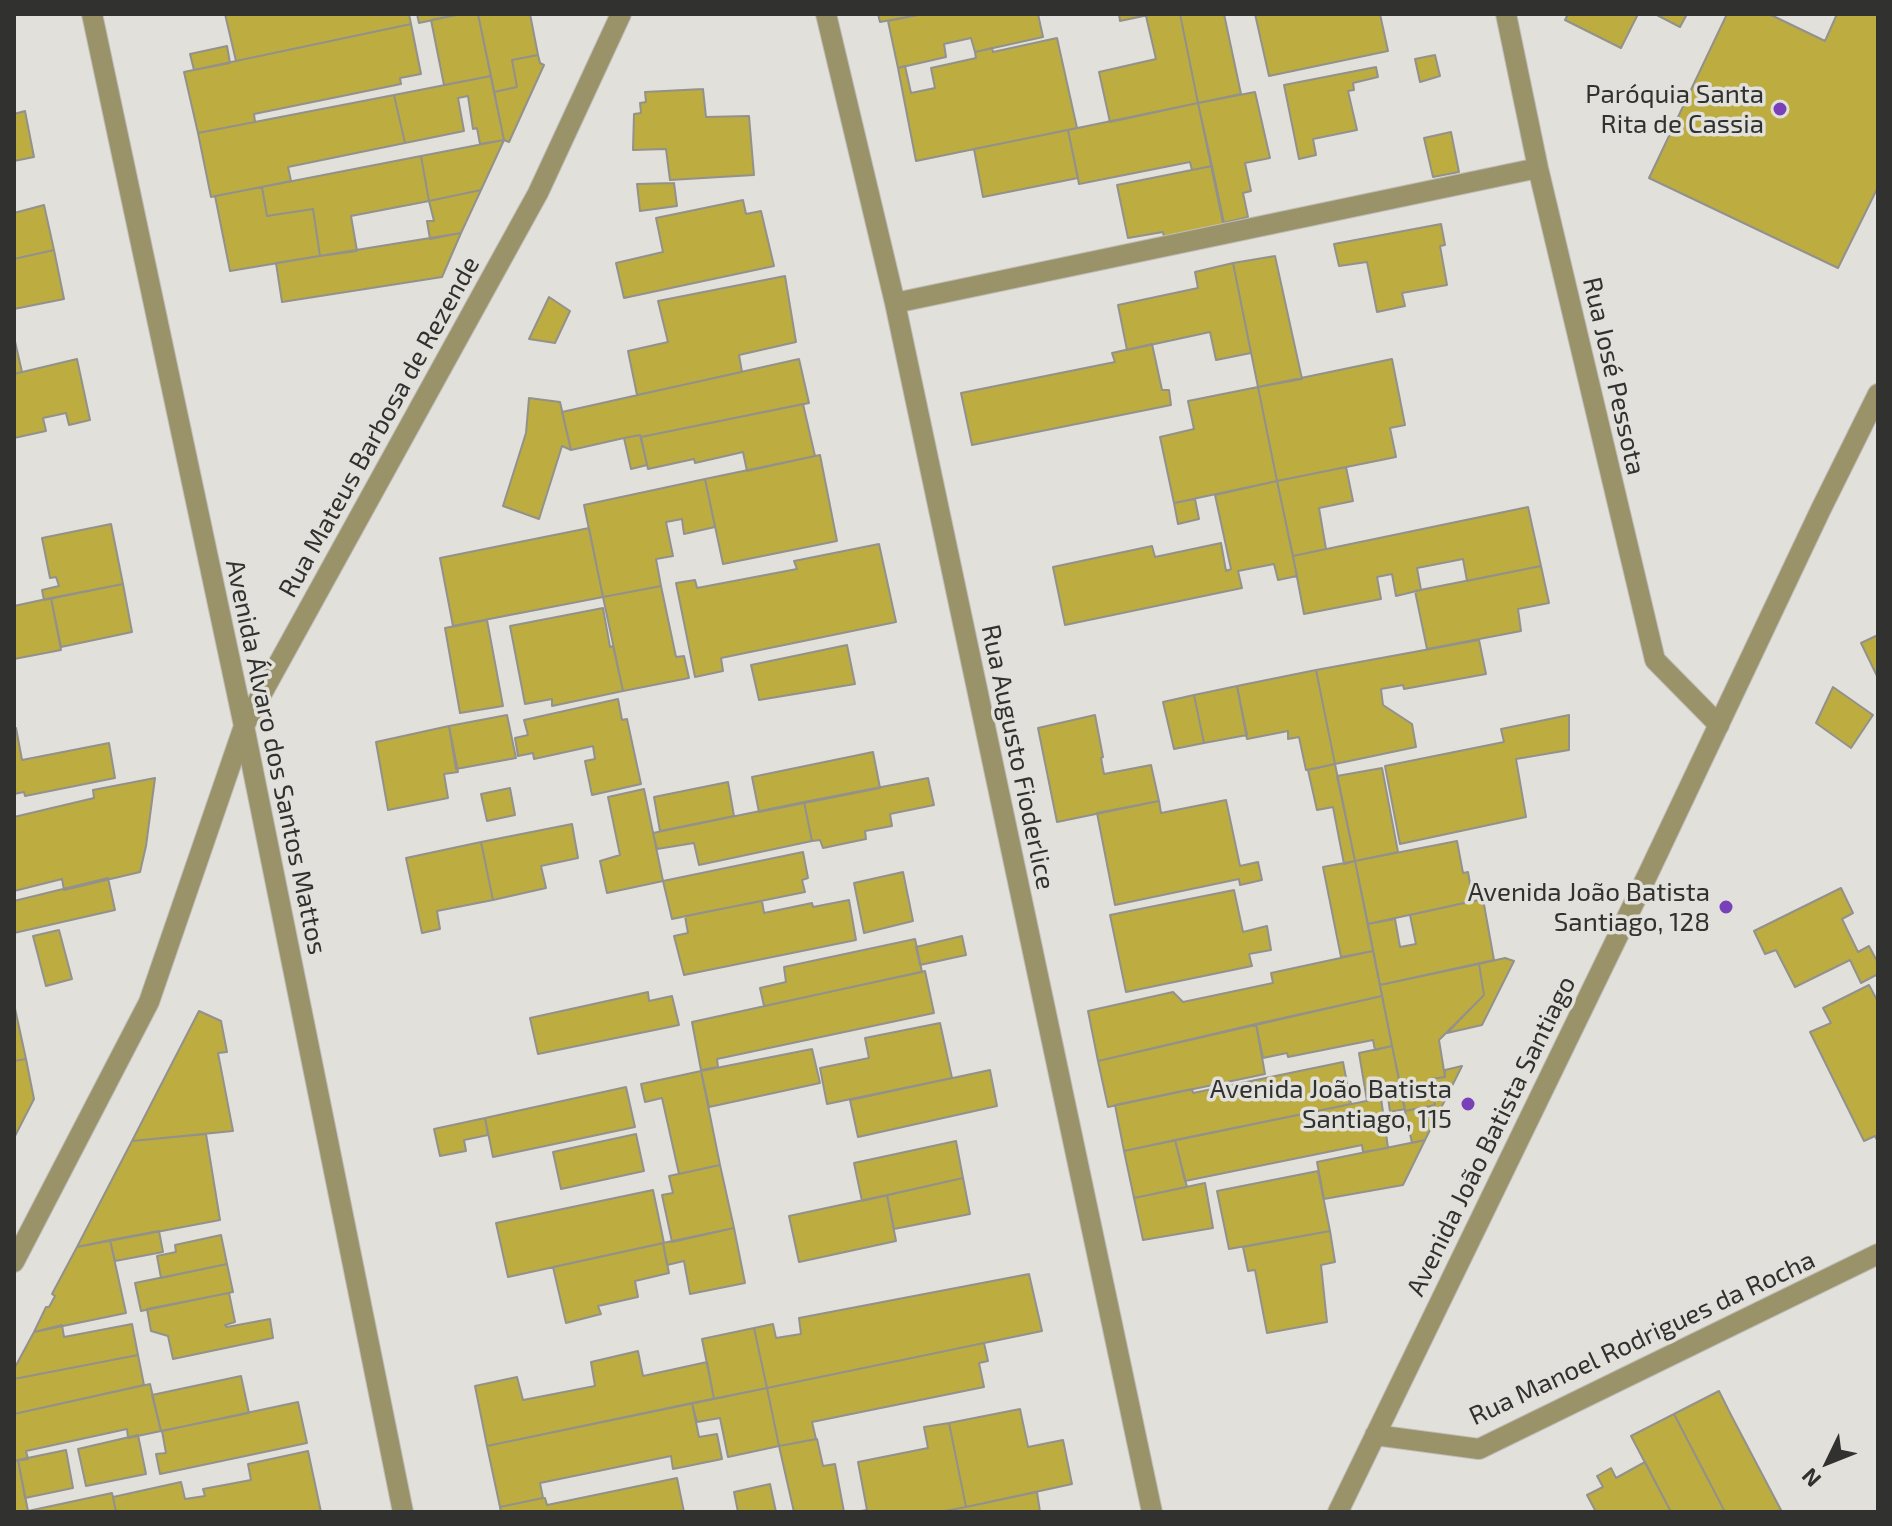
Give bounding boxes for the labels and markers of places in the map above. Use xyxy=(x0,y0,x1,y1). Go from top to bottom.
place label: Paróquia Santa Rita de Cassia xyxy=(1585,78,1764,140)
marker: Paróquia Santa Rita de Cassia xyxy=(1771,100,1789,118)
place label: Avenida João Batista Santiago, 128 xyxy=(1468,876,1710,938)
marker: Avenida João Batista Santiago, 128 xyxy=(1717,898,1735,916)
place label: Avenida João Batista Santiago, 115 xyxy=(1210,1073,1452,1134)
marker: Avenida João Batista Santiago, 115 xyxy=(1459,1095,1477,1113)

